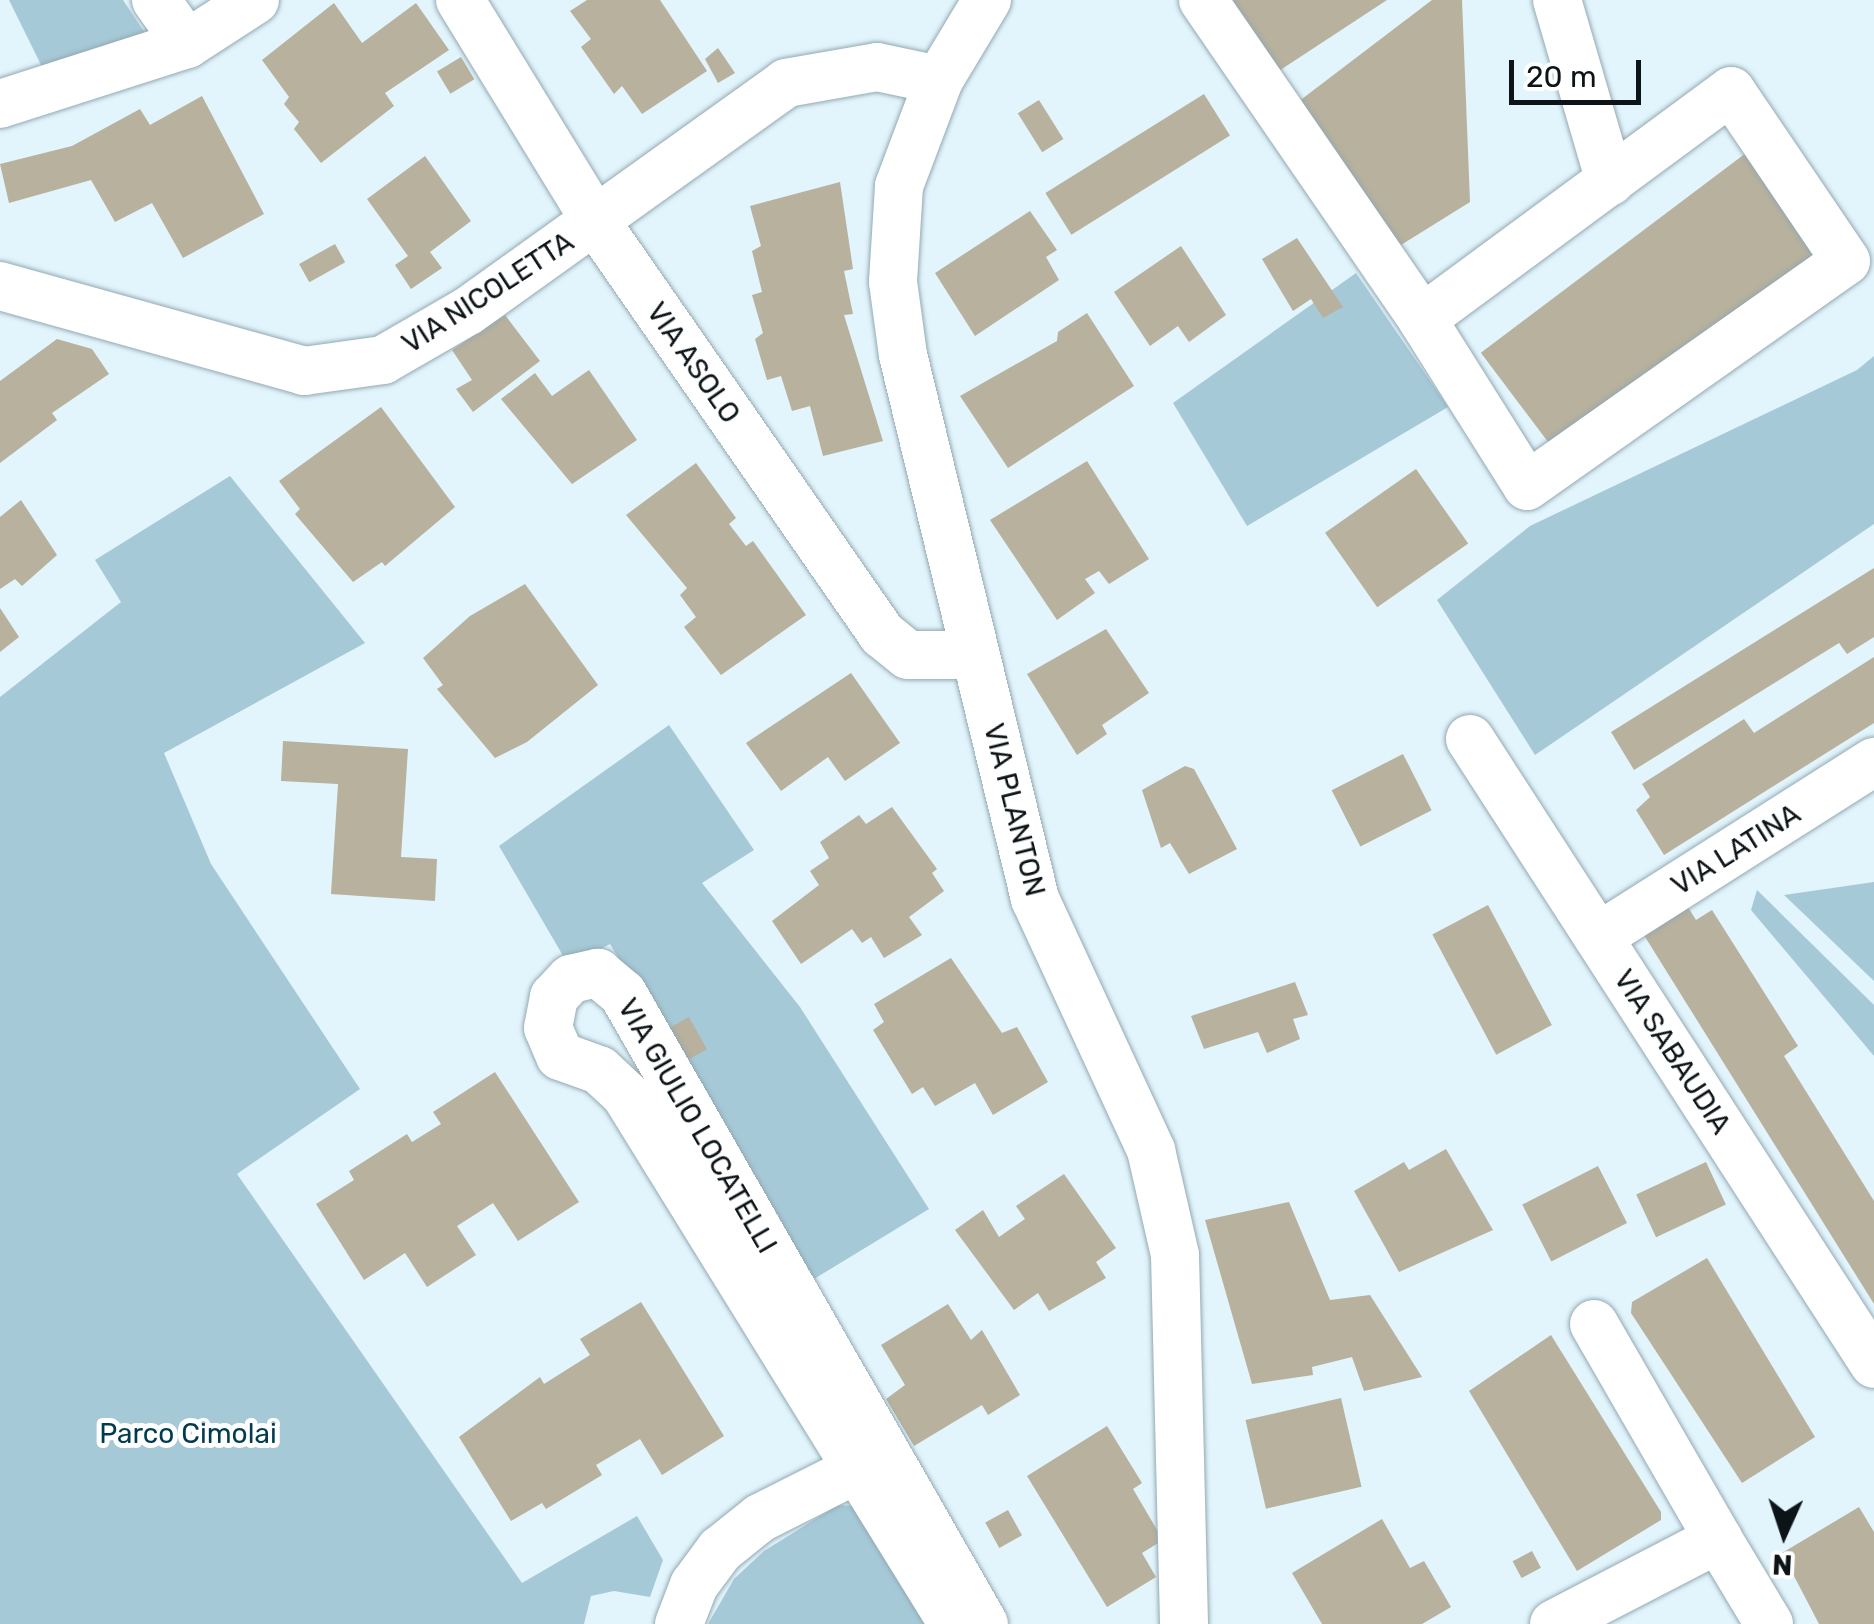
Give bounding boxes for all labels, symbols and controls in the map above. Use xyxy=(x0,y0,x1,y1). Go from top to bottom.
scale bar xyxy=(1514,40,1646,102)
text: 20 m xyxy=(1526,59,1597,95)
street label: VIA NICOLETTA xyxy=(396,225,580,361)
street label: VIA ASOLO xyxy=(639,296,747,430)
street label: VIA PLANTON xyxy=(976,720,1052,900)
street label: VIA LATINA xyxy=(1665,797,1807,903)
street label: VIA SABAUDIA xyxy=(1606,963,1738,1141)
street label: VIA GIULIO LOCATELLI xyxy=(610,992,784,1260)
park label: Parco Cimolai xyxy=(99,1417,277,1451)
north arrow xyxy=(1734,1484,1834,1584)
text: N xyxy=(1771,1547,1793,1581)

